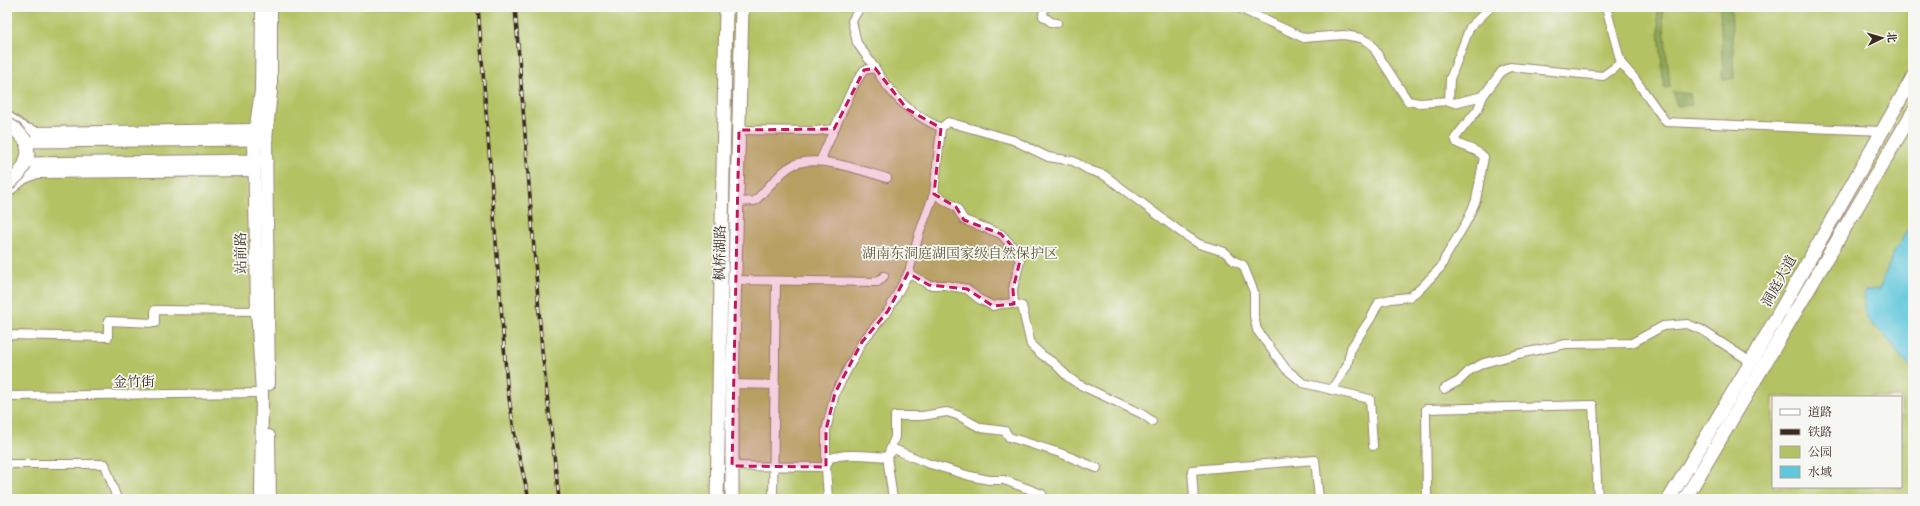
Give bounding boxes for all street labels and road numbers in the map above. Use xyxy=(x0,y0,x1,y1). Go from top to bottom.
street label: 枫桥湖路 xyxy=(710,225,730,281)
street label: 站前路 xyxy=(231,232,251,274)
street label: 洞庭大道 xyxy=(1757,252,1801,310)
street label: 金竹街 xyxy=(113,372,155,392)

